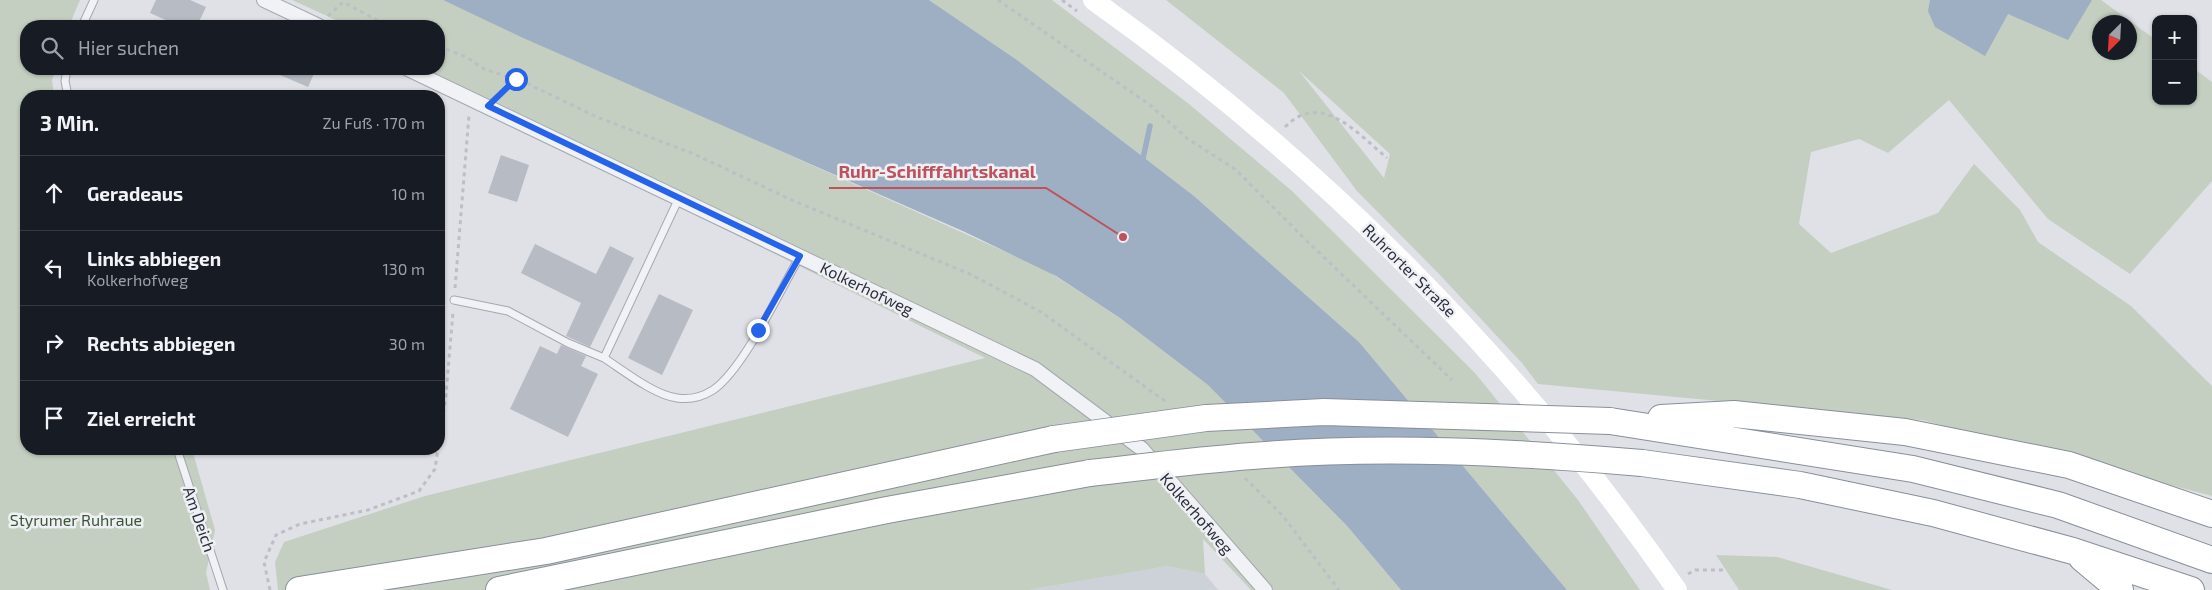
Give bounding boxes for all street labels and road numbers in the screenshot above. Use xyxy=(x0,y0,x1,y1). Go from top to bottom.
street label: Ruhrorter Straße xyxy=(1359,219,1461,321)
street label: Kolkerhofweg xyxy=(817,257,917,319)
street label: Kolkerhofweg xyxy=(1157,469,1237,557)
street label: Am Deich xyxy=(180,484,220,554)

